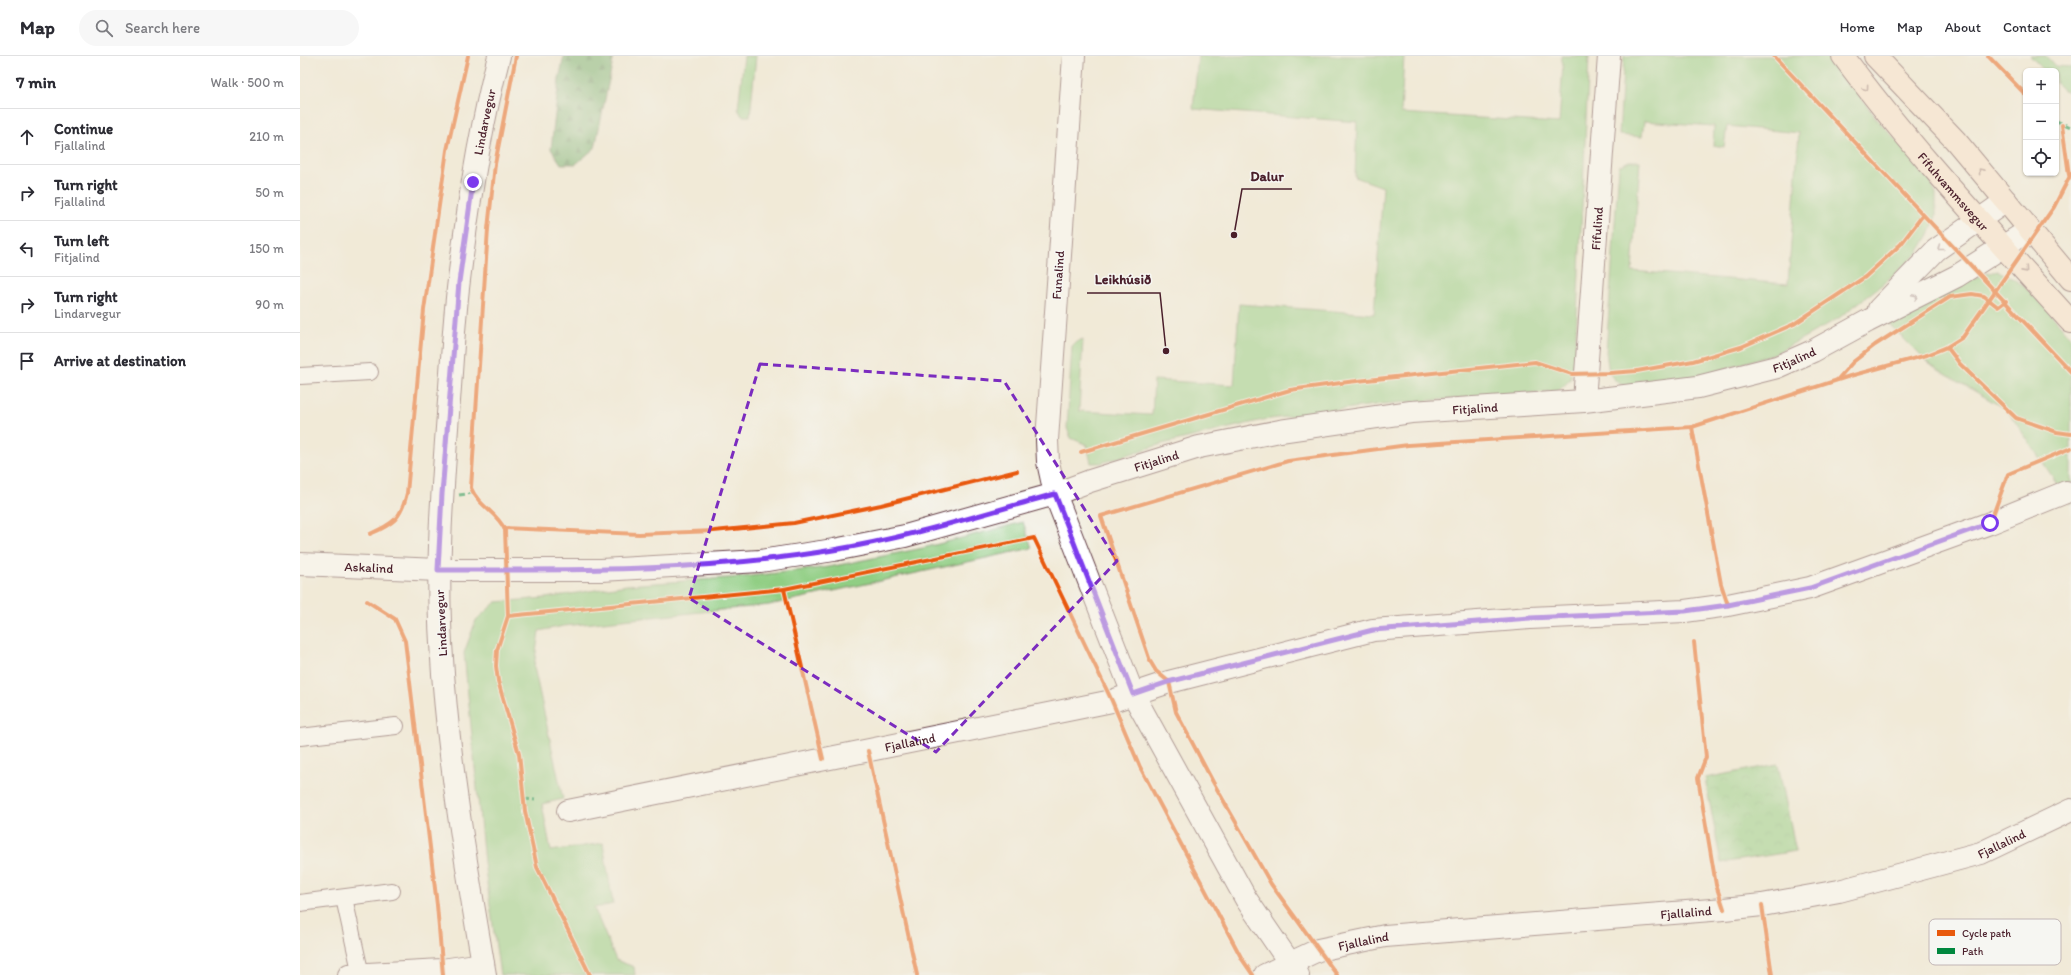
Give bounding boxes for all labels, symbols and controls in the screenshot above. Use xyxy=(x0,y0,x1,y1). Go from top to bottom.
search box xyxy=(79,10,359,46)
text: Map xyxy=(20,16,55,39)
icon: search xyxy=(93,17,115,39)
text: Search here xyxy=(125,19,200,37)
text: Home xyxy=(1840,19,1875,36)
text: Map xyxy=(1897,19,1923,36)
text: About xyxy=(1945,19,1981,36)
text: Contact xyxy=(2003,19,2051,36)
map controls xyxy=(2023,68,2059,176)
button: + xyxy=(2023,68,2059,104)
text: 7 min xyxy=(16,72,56,92)
text: Walk · 500 m xyxy=(211,75,284,90)
one-way arrow xyxy=(1861,83,1868,90)
street label: Lindarvegur xyxy=(470,87,498,156)
button: − xyxy=(2023,104,2059,140)
text: Continue xyxy=(54,120,113,138)
icon: ahead xyxy=(16,126,38,148)
text: 210 m xyxy=(249,129,284,144)
text: Fjallalind xyxy=(54,138,105,153)
button: locate xyxy=(2023,140,2059,176)
street label: Fífuhvammsvegur xyxy=(1915,149,1993,234)
callout: Dalur xyxy=(1242,163,1292,189)
text: Dalur xyxy=(1250,168,1284,185)
one-way arrow xyxy=(1978,168,1985,176)
route end xyxy=(464,173,482,191)
text: Turn right xyxy=(54,176,118,194)
icon: right xyxy=(16,182,38,204)
text: 50 m xyxy=(255,185,284,200)
text: Fjallalind xyxy=(54,194,105,209)
street label: Fífulind xyxy=(1587,206,1606,251)
text: Turn left xyxy=(54,232,109,250)
icon: left xyxy=(16,238,38,260)
text: 150 m xyxy=(249,241,284,256)
one-way arrow xyxy=(1937,243,1944,250)
text: Fitjalind xyxy=(54,250,100,265)
street label: Funalind xyxy=(1049,250,1067,300)
one-way arrow xyxy=(2020,265,2027,273)
callout: Leikhúsið xyxy=(1087,267,1160,293)
text: Leikhúsið xyxy=(1095,271,1151,288)
text: Turn right xyxy=(54,288,118,306)
icon: right xyxy=(16,294,38,316)
one-way arrow xyxy=(1911,294,1919,302)
text: 90 m xyxy=(255,297,284,312)
text: Lindarvegur xyxy=(54,306,121,321)
street label: Fitjalind xyxy=(1771,343,1818,375)
icon: arrive xyxy=(16,350,38,372)
text: Arrive at destination xyxy=(54,352,186,370)
street label: Fitjalind xyxy=(1452,399,1498,417)
street label: Fitjalind xyxy=(1132,446,1180,474)
route start xyxy=(1981,514,1999,532)
street label: Askalind xyxy=(344,558,394,576)
street label: Lindarvegur xyxy=(432,588,450,657)
street label: Fjallalind xyxy=(883,729,937,754)
street label: Fjallalind xyxy=(1975,825,2028,861)
street label: Fjallalind xyxy=(1660,903,1712,922)
legend xyxy=(1929,919,2061,965)
text: Cycle path xyxy=(1962,927,2011,940)
street label: Fjallalind xyxy=(1337,928,1389,953)
text: Path xyxy=(1962,945,1984,958)

